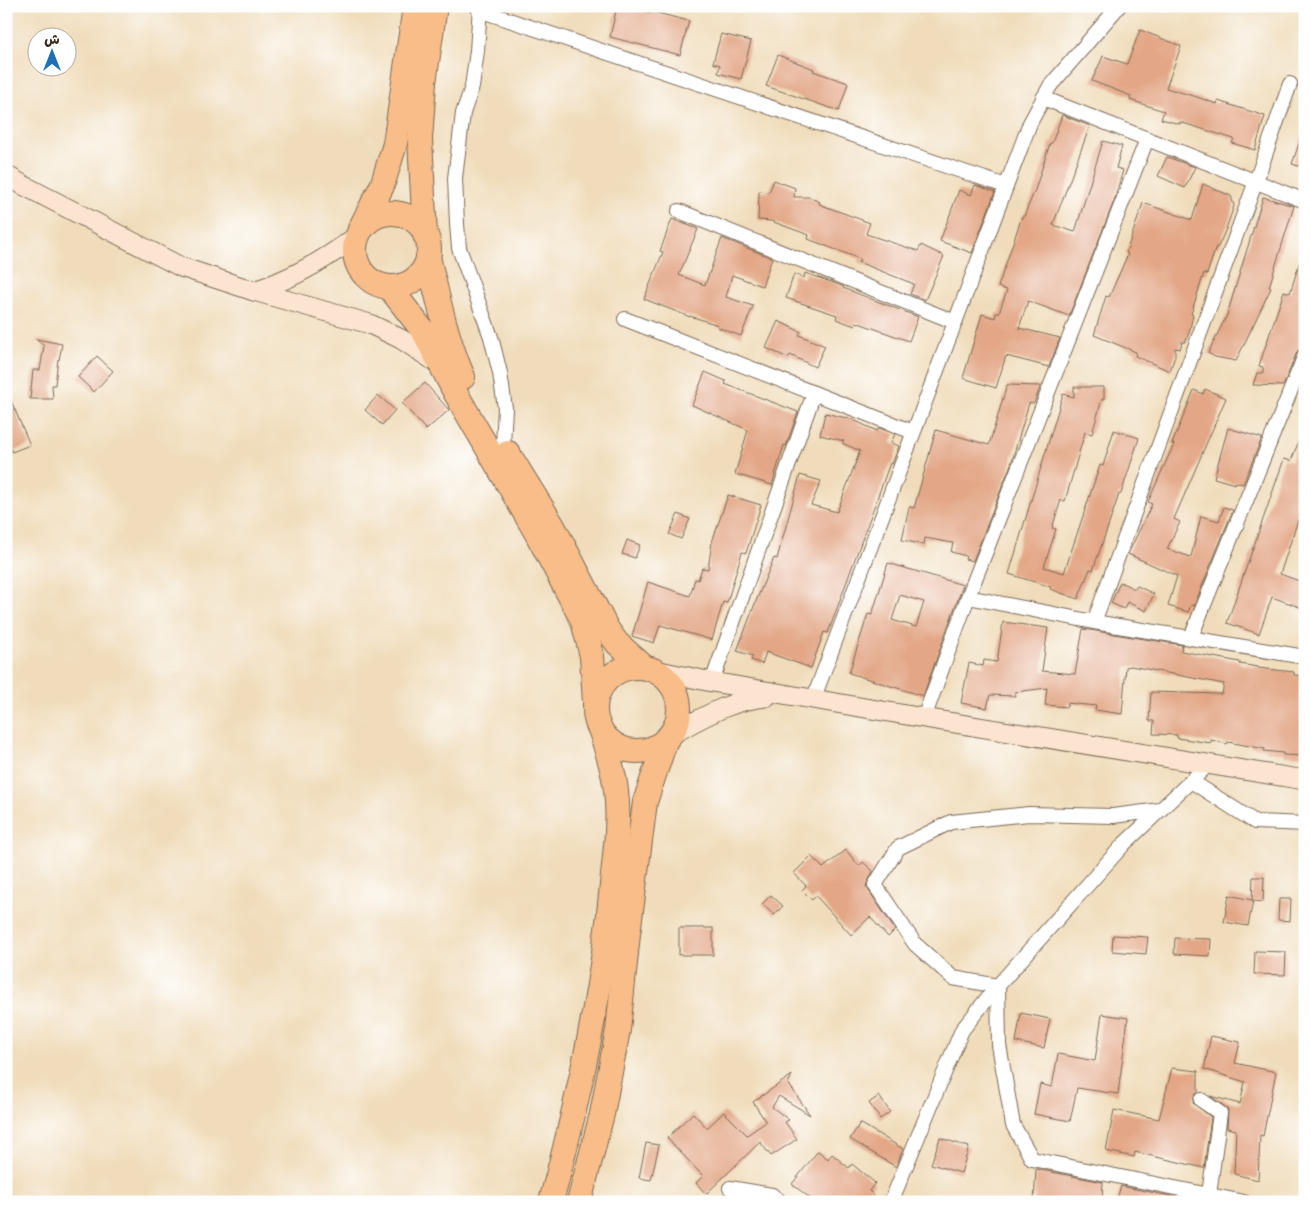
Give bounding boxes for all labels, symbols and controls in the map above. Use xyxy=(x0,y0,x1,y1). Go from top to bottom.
north arrow xyxy=(28,28,78,78)
text: ش xyxy=(44,30,60,50)

